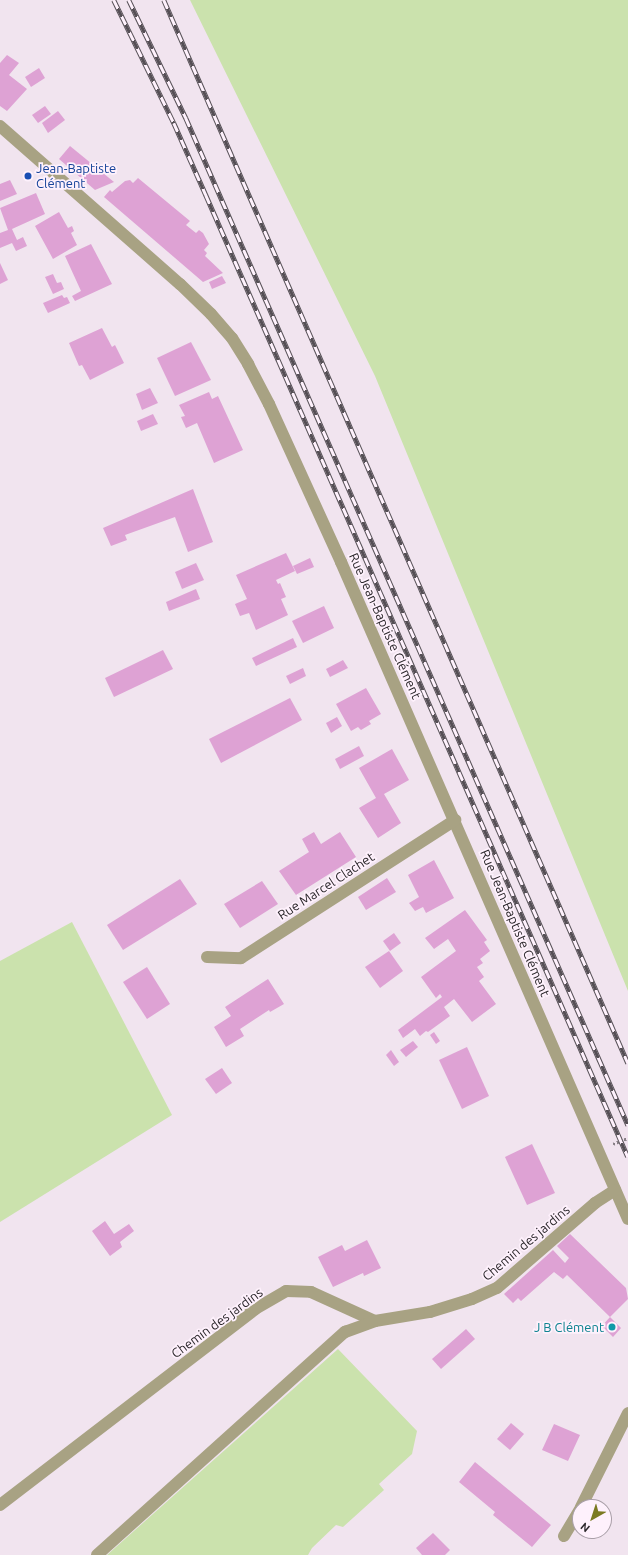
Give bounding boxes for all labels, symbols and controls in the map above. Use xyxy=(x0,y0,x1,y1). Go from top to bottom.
place label: Jean-Baptiste Clément xyxy=(36,161,116,192)
marker: Jean-Baptiste Clément xyxy=(23,171,33,181)
street label: Rue Jean-Baptiste Clément xyxy=(346,551,424,701)
street label: Rue Jean-Baptiste Clément xyxy=(477,847,553,999)
street label: Rue Marcel Clachet xyxy=(275,849,377,923)
street label: Chemin des jardins xyxy=(479,1202,573,1284)
street label: Chemin des jardins xyxy=(168,1285,266,1361)
place label: J B Clément xyxy=(534,1319,604,1335)
marker: J B Clément xyxy=(607,1322,617,1332)
north arrow xyxy=(572,1499,612,1539)
text: N xyxy=(578,1520,592,1535)

